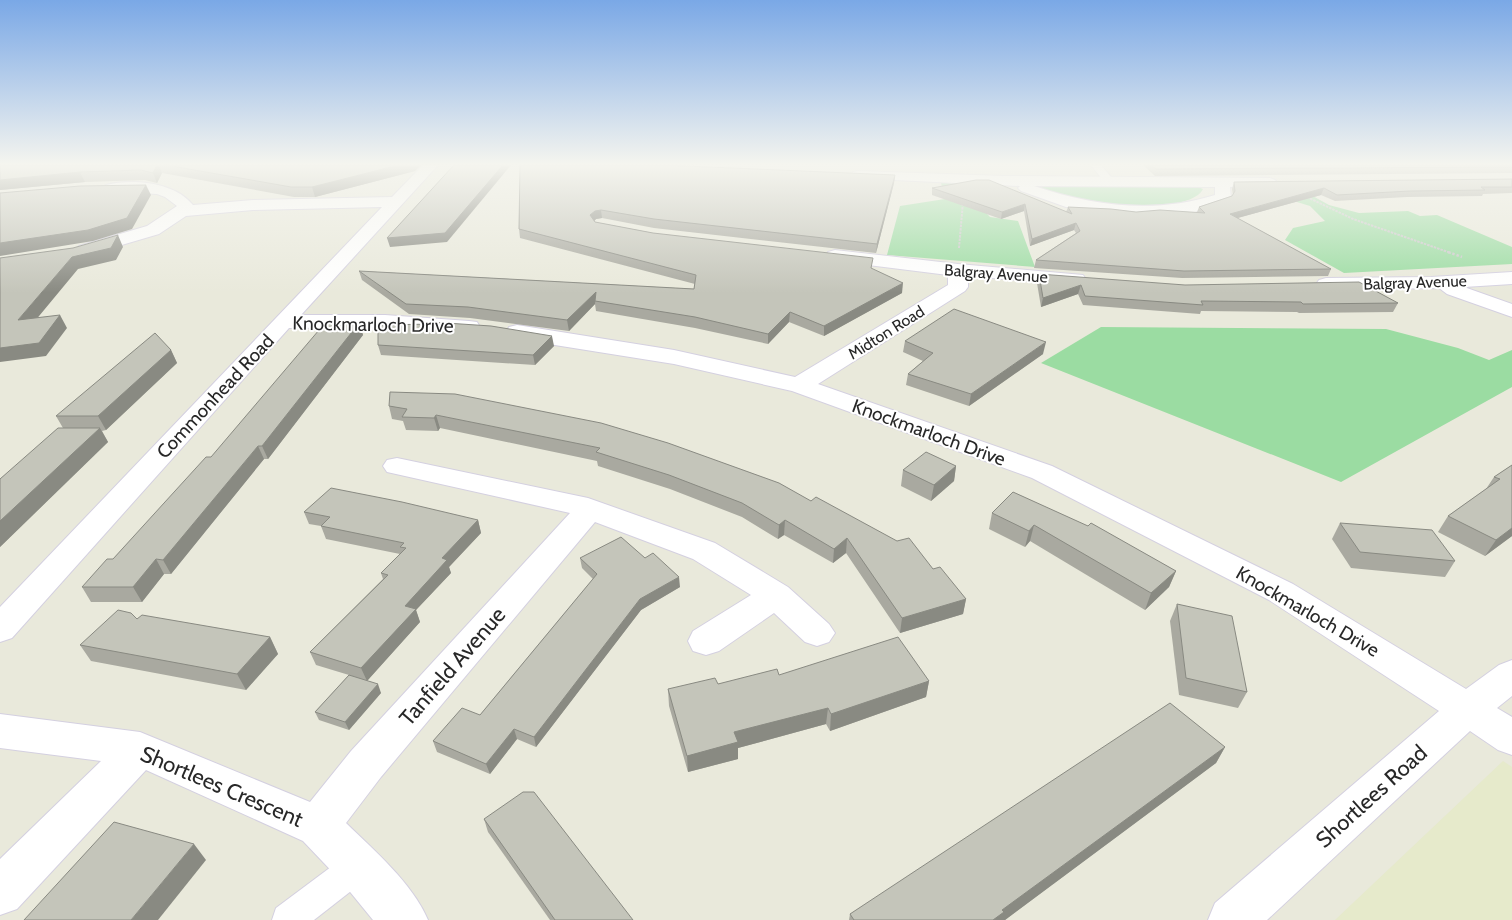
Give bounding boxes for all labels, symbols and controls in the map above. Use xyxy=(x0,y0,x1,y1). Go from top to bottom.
street label: Balgray Avenue xyxy=(944,260,1048,287)
street label: Balgray Avenue xyxy=(1363,271,1467,294)
street label: Midton Road xyxy=(845,301,928,363)
street label: Knockmarloch Drive xyxy=(292,312,454,337)
street label: Commonhead Road xyxy=(152,329,279,463)
street label: Knockmarloch Drive xyxy=(849,394,1009,471)
street label: Knockmarloch Drive xyxy=(1232,561,1384,662)
street label: Tanfield Avenue xyxy=(394,601,511,731)
street label: Shortlees Road xyxy=(1310,739,1433,853)
street label: Shortlees Crescent xyxy=(137,740,308,833)

